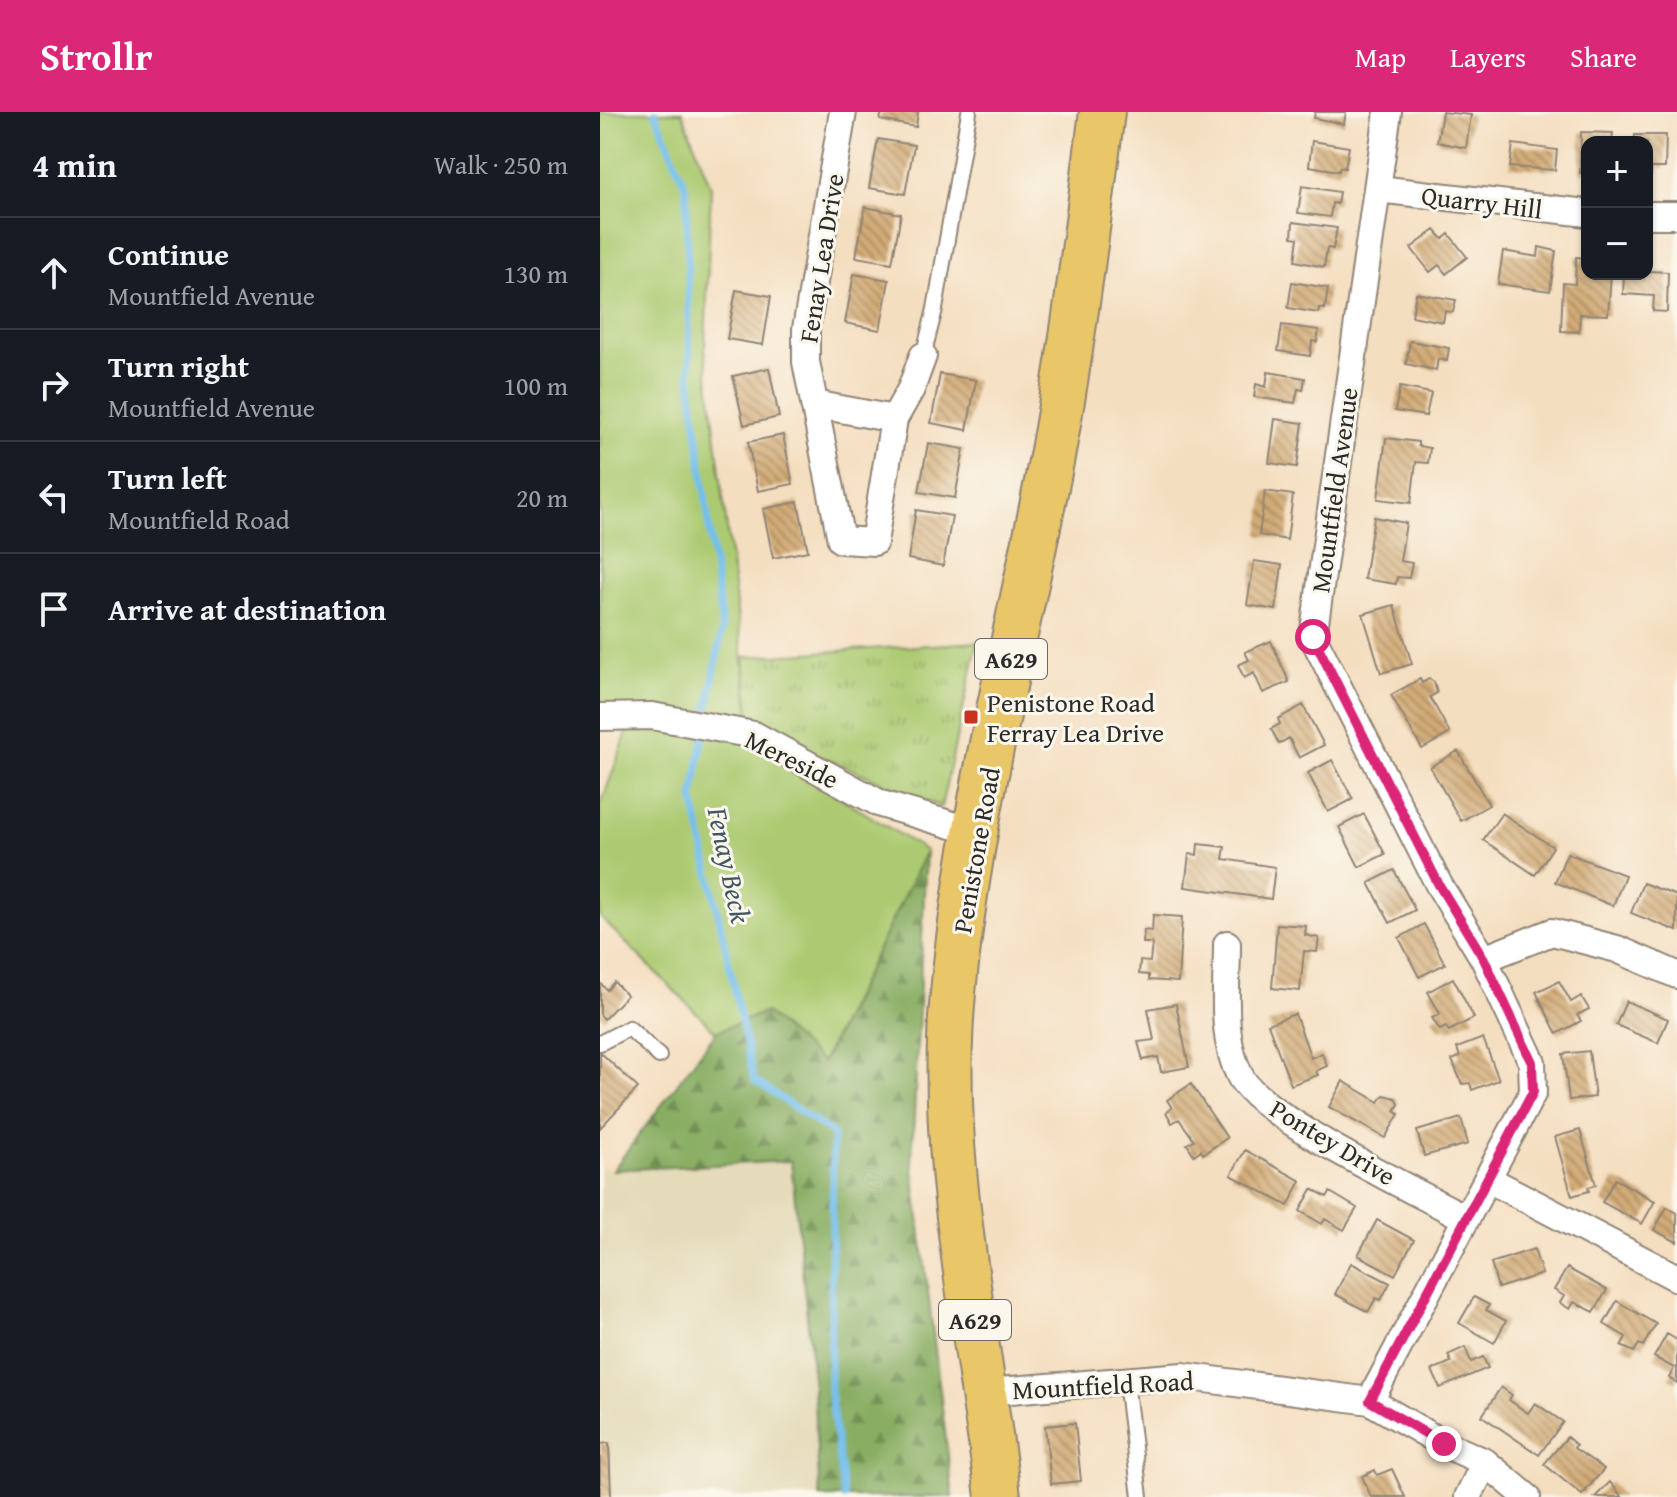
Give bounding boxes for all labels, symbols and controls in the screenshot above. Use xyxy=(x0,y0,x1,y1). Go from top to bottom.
text: Strollr xyxy=(40,28,152,84)
text: Map xyxy=(1355,36,1406,77)
text: Layers xyxy=(1450,36,1526,77)
text: Share xyxy=(1570,36,1637,77)
map controls xyxy=(1581,136,1653,280)
button: + xyxy=(1581,136,1653,208)
text: 4 min xyxy=(32,140,117,189)
text: Walk · 250 m xyxy=(434,145,568,184)
street label: Fenay Lea Drive xyxy=(788,171,854,345)
street label: Quarry Hill xyxy=(1419,175,1545,229)
button: − xyxy=(1581,208,1653,280)
text: Continue xyxy=(108,232,229,276)
icon: ahead xyxy=(32,251,76,295)
text: 130 m xyxy=(503,254,568,293)
text: Mountfield Avenue xyxy=(108,276,315,315)
text: Turn right xyxy=(108,344,249,388)
icon: right xyxy=(32,363,76,407)
text: 100 m xyxy=(503,366,568,405)
street label: Mountfield Avenue xyxy=(1300,385,1368,595)
text: Mountfield Avenue xyxy=(108,388,315,427)
text: Turn left xyxy=(108,456,227,500)
icon: left xyxy=(32,475,76,519)
text: 20 m xyxy=(516,478,568,517)
text: Mountfield Road xyxy=(108,500,290,539)
icon: arrive xyxy=(32,587,76,631)
text: Arrive at destination xyxy=(108,587,386,631)
route start xyxy=(1295,619,1331,655)
road number: A629 xyxy=(975,639,1047,679)
place label: Penistone Road Ferray Lea Drive xyxy=(987,683,1164,752)
marker: Penistone Road Ferray Lea Drive xyxy=(962,708,980,726)
street label: Mereside xyxy=(739,720,845,798)
street label: Penistone Road xyxy=(942,764,1010,936)
water label: Fenay Beck xyxy=(698,802,762,927)
street label: Pontey Drive xyxy=(1263,1089,1403,1195)
road number: A629 xyxy=(939,1300,1011,1340)
street label: Mountfield Road xyxy=(1011,1361,1195,1409)
route end xyxy=(1426,1426,1462,1462)

